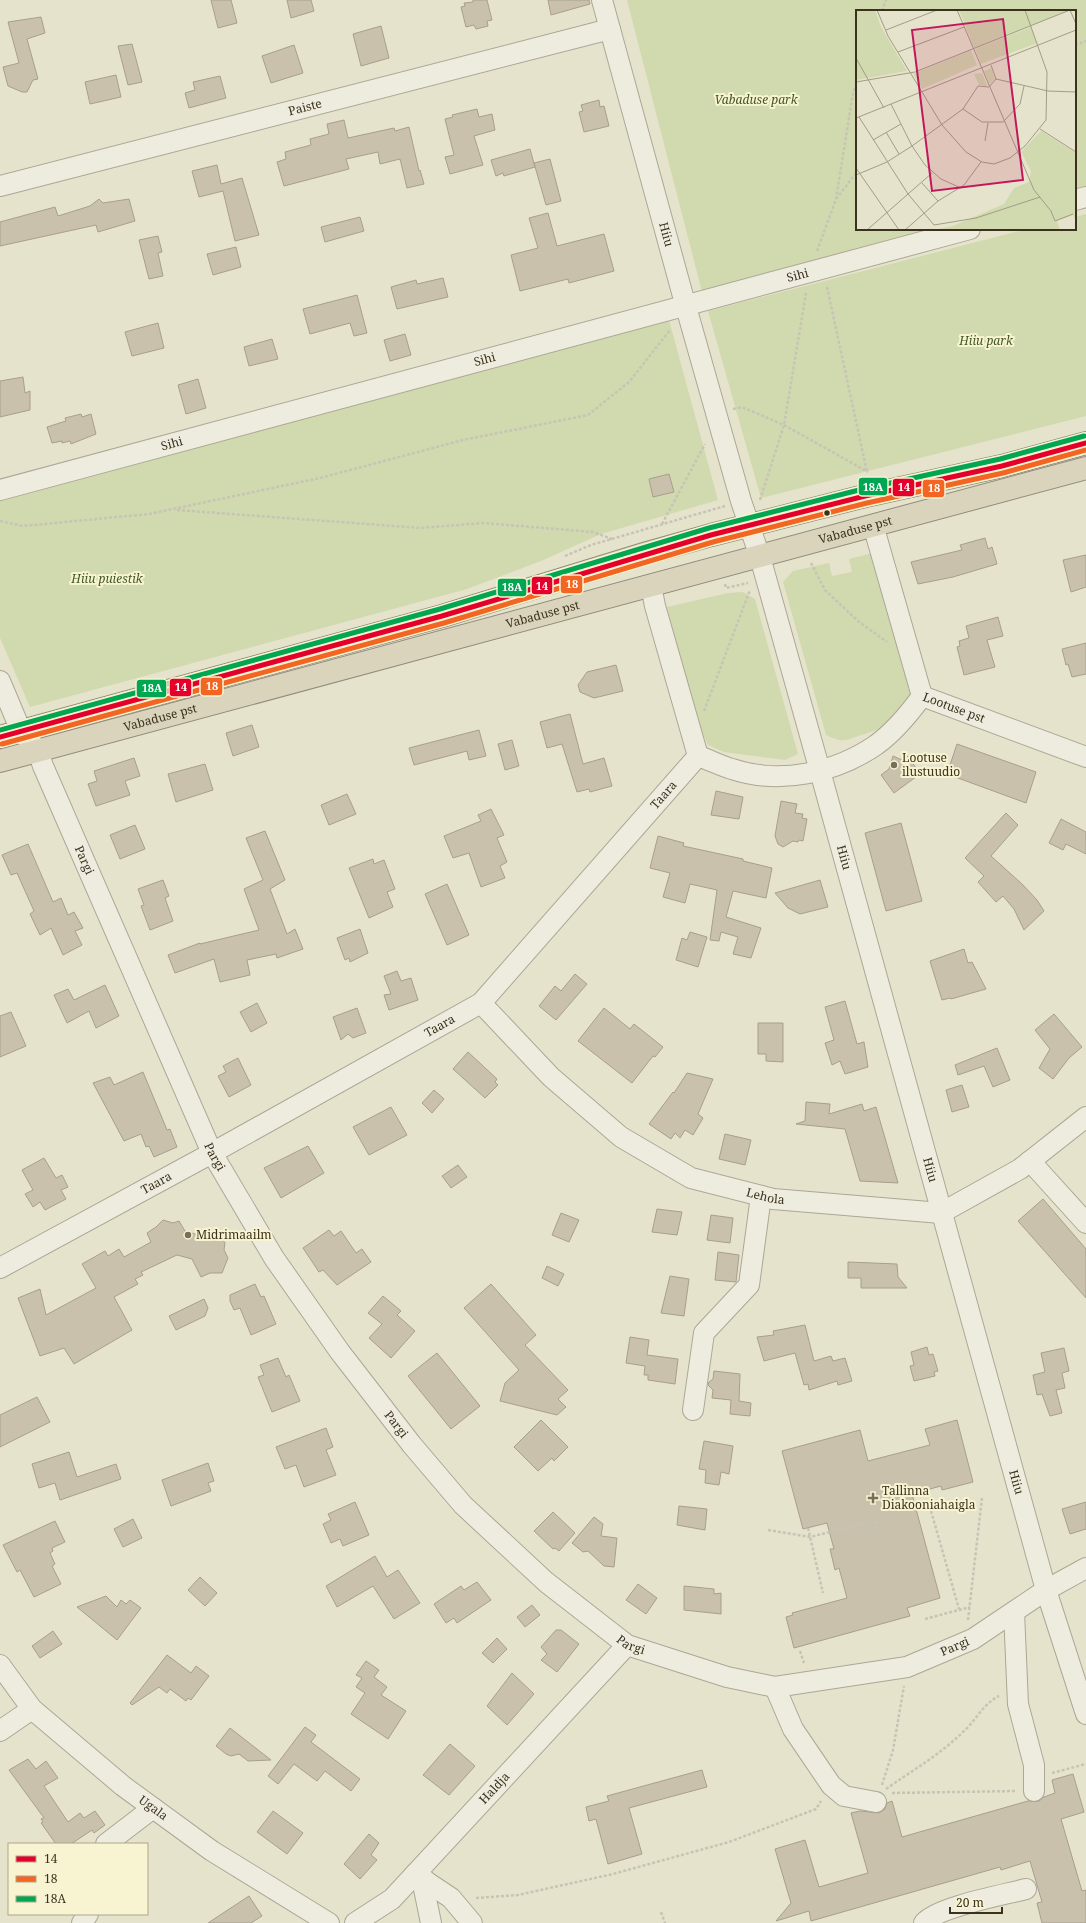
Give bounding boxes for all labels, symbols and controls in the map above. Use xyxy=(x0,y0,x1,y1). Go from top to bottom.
inset map xyxy=(856,10,1076,230)
park label: Vabaduse park xyxy=(714,91,799,108)
street label: Paiste xyxy=(286,95,323,119)
street label: Hiiu xyxy=(655,220,678,249)
street label: Sihi xyxy=(785,264,810,286)
park label: Hiiu park xyxy=(958,332,1014,349)
street label: Sihi xyxy=(472,348,498,370)
street label: Sihi xyxy=(159,432,185,454)
line badge: 18A xyxy=(858,477,888,496)
line badge: 14 xyxy=(892,478,915,497)
text: 18A xyxy=(863,479,884,494)
text: 14 xyxy=(898,479,910,494)
line badge: 18 xyxy=(922,479,945,498)
text: 18 xyxy=(928,480,940,495)
unlabelled marker xyxy=(822,508,832,518)
street label: Vabaduse pst xyxy=(817,512,894,548)
park label: Hiiu puiestik xyxy=(70,570,144,587)
line badge: 18 xyxy=(560,575,583,594)
line badge: 14 xyxy=(531,576,553,595)
text: 18 xyxy=(566,576,578,591)
line badge: 18A xyxy=(497,578,527,597)
text: 14 xyxy=(536,578,548,593)
text: 18A xyxy=(502,579,523,594)
street label: Vabaduse pst xyxy=(504,596,581,632)
line badge: 18 xyxy=(200,677,223,696)
line badge: 14 xyxy=(169,678,192,697)
text: 18 xyxy=(206,678,218,693)
line badge: 18A xyxy=(136,679,167,698)
text: 14 xyxy=(175,679,187,694)
text: 18A xyxy=(142,680,163,695)
street label: Lootuse pst xyxy=(921,688,988,727)
street label: Vabaduse pst xyxy=(122,699,199,735)
place label: Lootuse ilustuudio xyxy=(902,749,960,780)
marker: Lootuse ilustuudio xyxy=(889,760,899,770)
street label: Taara xyxy=(646,777,681,813)
street label: Pargi xyxy=(71,843,98,877)
street label: Hiiu xyxy=(833,843,856,872)
street label: Taara xyxy=(421,1010,458,1041)
street label: Pargi xyxy=(200,1140,230,1174)
street label: Hiiu xyxy=(919,1155,942,1184)
street label: Taara xyxy=(138,1167,175,1198)
street label: Lehola xyxy=(745,1184,786,1208)
place label: Midrimaailm xyxy=(196,1226,272,1243)
marker: Midrimaailm xyxy=(183,1230,193,1240)
street label: Pargi xyxy=(381,1407,412,1441)
street label: Hiiu xyxy=(1005,1468,1028,1497)
place label: Tallinna Diakooniahaigla xyxy=(882,1482,976,1513)
marker: Tallinna Diakooniahaigla xyxy=(867,1492,879,1504)
street label: Pargi xyxy=(613,1631,647,1658)
street label: Pargi xyxy=(937,1633,972,1660)
street label: Haldja xyxy=(475,1768,513,1808)
street label: Ugala xyxy=(135,1791,172,1824)
legend xyxy=(8,1843,148,1915)
text: 14 xyxy=(44,1850,58,1867)
text: 18 xyxy=(44,1870,58,1887)
scale bar xyxy=(950,1889,1002,1915)
text: 18A xyxy=(44,1890,66,1907)
text: 20 m xyxy=(956,1894,984,1911)

